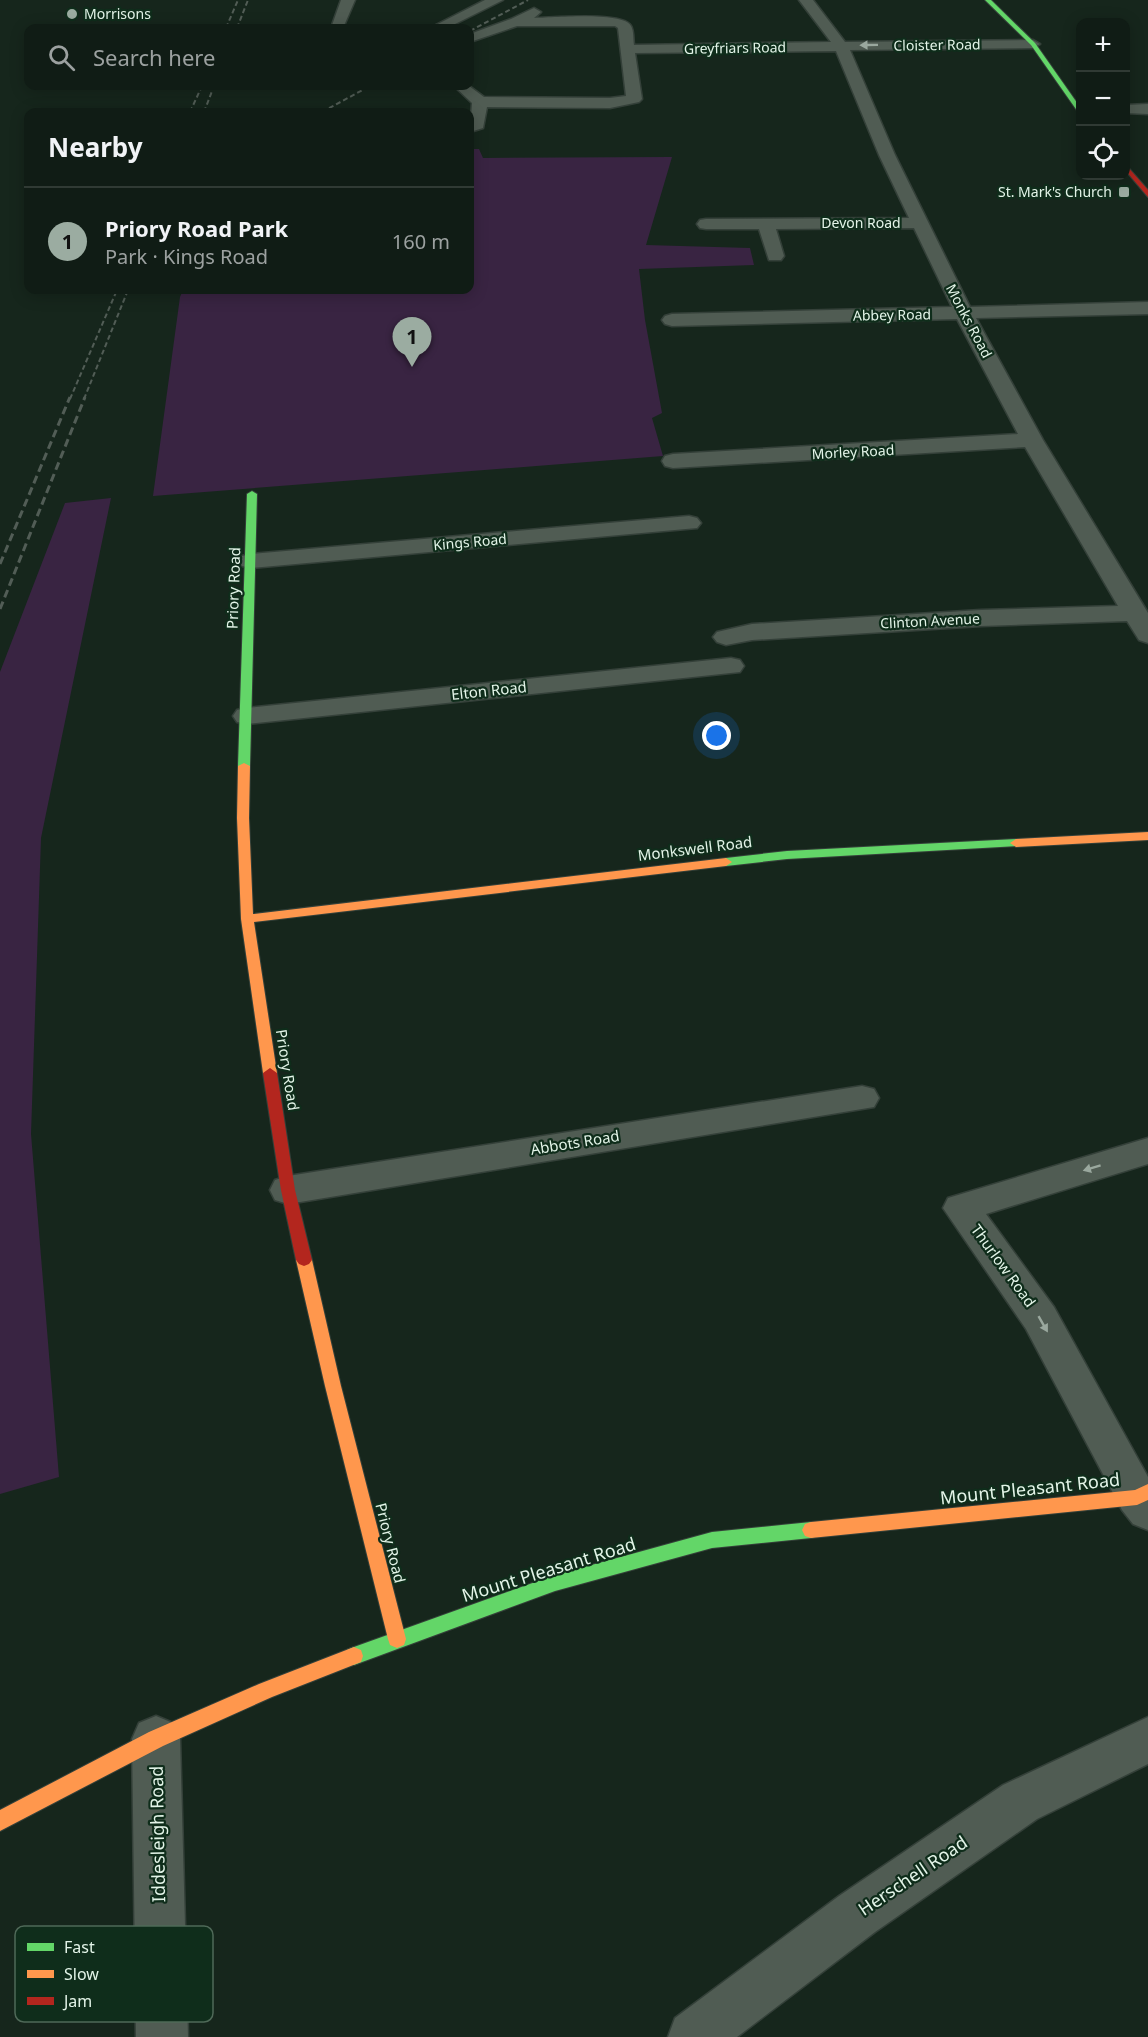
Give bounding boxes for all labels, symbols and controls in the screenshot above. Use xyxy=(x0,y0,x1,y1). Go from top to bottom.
place label: Morrisons xyxy=(84,4,151,23)
marker: Morrisons xyxy=(65,7,79,21)
map controls xyxy=(1076,18,1130,180)
button: + xyxy=(1076,18,1130,72)
search box xyxy=(24,24,474,90)
street label: Cloister Road xyxy=(893,34,981,55)
street label: Greyfriars Road xyxy=(684,37,786,58)
icon: search xyxy=(45,41,78,74)
one-way arrow xyxy=(860,41,879,50)
text: Search here xyxy=(93,42,215,72)
button: − xyxy=(1076,72,1130,126)
button: locate xyxy=(1076,126,1130,180)
text: Nearby xyxy=(48,129,143,165)
place label: St. Mark's Church xyxy=(998,182,1112,201)
marker: St. Mark's Church xyxy=(1117,185,1131,199)
text: Priory Road Park xyxy=(105,213,288,243)
street label: Devon Road xyxy=(821,213,901,232)
text: 1 xyxy=(62,228,73,255)
text: 160 m xyxy=(392,228,450,255)
text: Park · Kings Road xyxy=(105,243,268,270)
street label: Monks Road xyxy=(942,280,997,361)
street label: Abbey Road xyxy=(853,304,931,325)
pin: 1 xyxy=(392,318,432,367)
street label: Morley Road xyxy=(811,440,895,463)
street label: Kings Road xyxy=(433,529,507,554)
street label: Priory Road xyxy=(222,547,244,629)
street label: Clinton Avenue xyxy=(880,608,980,633)
street label: Elton Road xyxy=(450,676,528,704)
your location xyxy=(702,721,731,750)
street label: Monkswell Road xyxy=(637,831,753,865)
street label: Priory Road xyxy=(272,1028,304,1112)
street label: Abbots Road xyxy=(529,1125,621,1159)
one-way arrow xyxy=(1083,1164,1101,1173)
street label: Thurlow Road xyxy=(967,1220,1041,1311)
one-way arrow xyxy=(1037,1316,1048,1332)
street label: Mount Pleasant Road xyxy=(939,1467,1121,1509)
street label: Priory Road xyxy=(371,1501,411,1585)
street label: Mount Pleasant Road xyxy=(459,1531,639,1607)
street label: Iddesleigh Road xyxy=(144,1766,170,1903)
street label: Herschell Road xyxy=(853,1830,972,1921)
legend xyxy=(15,1926,213,2022)
text: Fast xyxy=(64,1936,95,1958)
text: Slow xyxy=(64,1963,99,1985)
text: Jam xyxy=(62,1990,92,2012)

